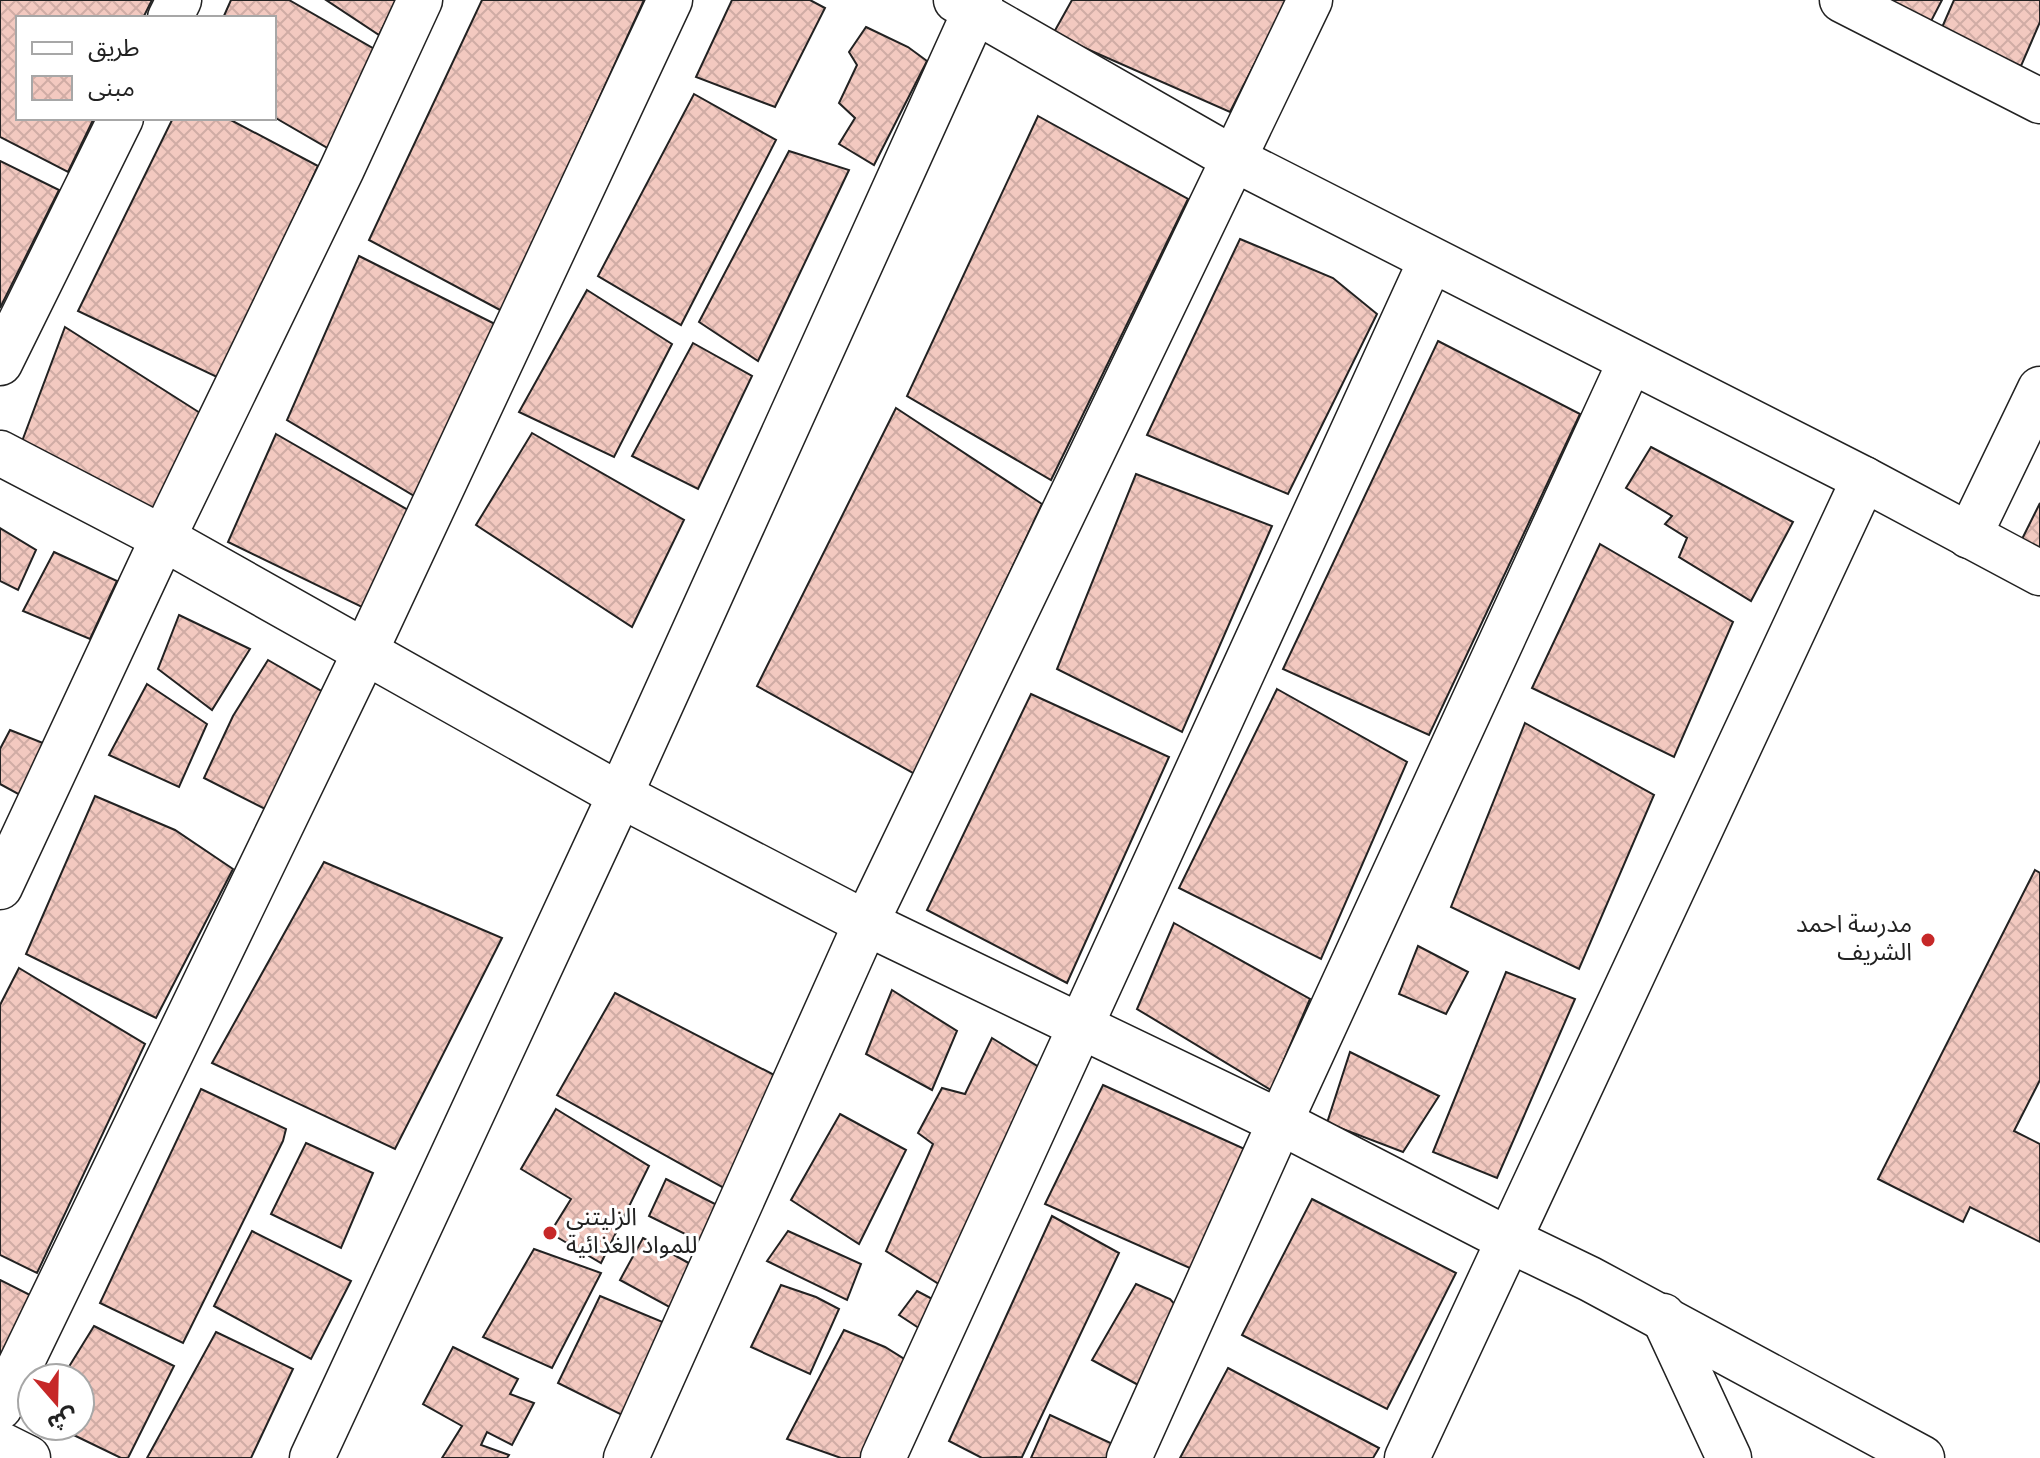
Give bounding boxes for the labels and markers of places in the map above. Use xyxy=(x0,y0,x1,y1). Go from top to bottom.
place label: مدرسة احمد الشريف xyxy=(1796,911,1912,969)
marker: مدرسة احمد الشريف xyxy=(1919,931,1937,949)
place label: الزليتني للمواد الغذائية xyxy=(566,1204,697,1262)
marker: الزليتني للمواد الغذائية xyxy=(541,1224,559,1242)

